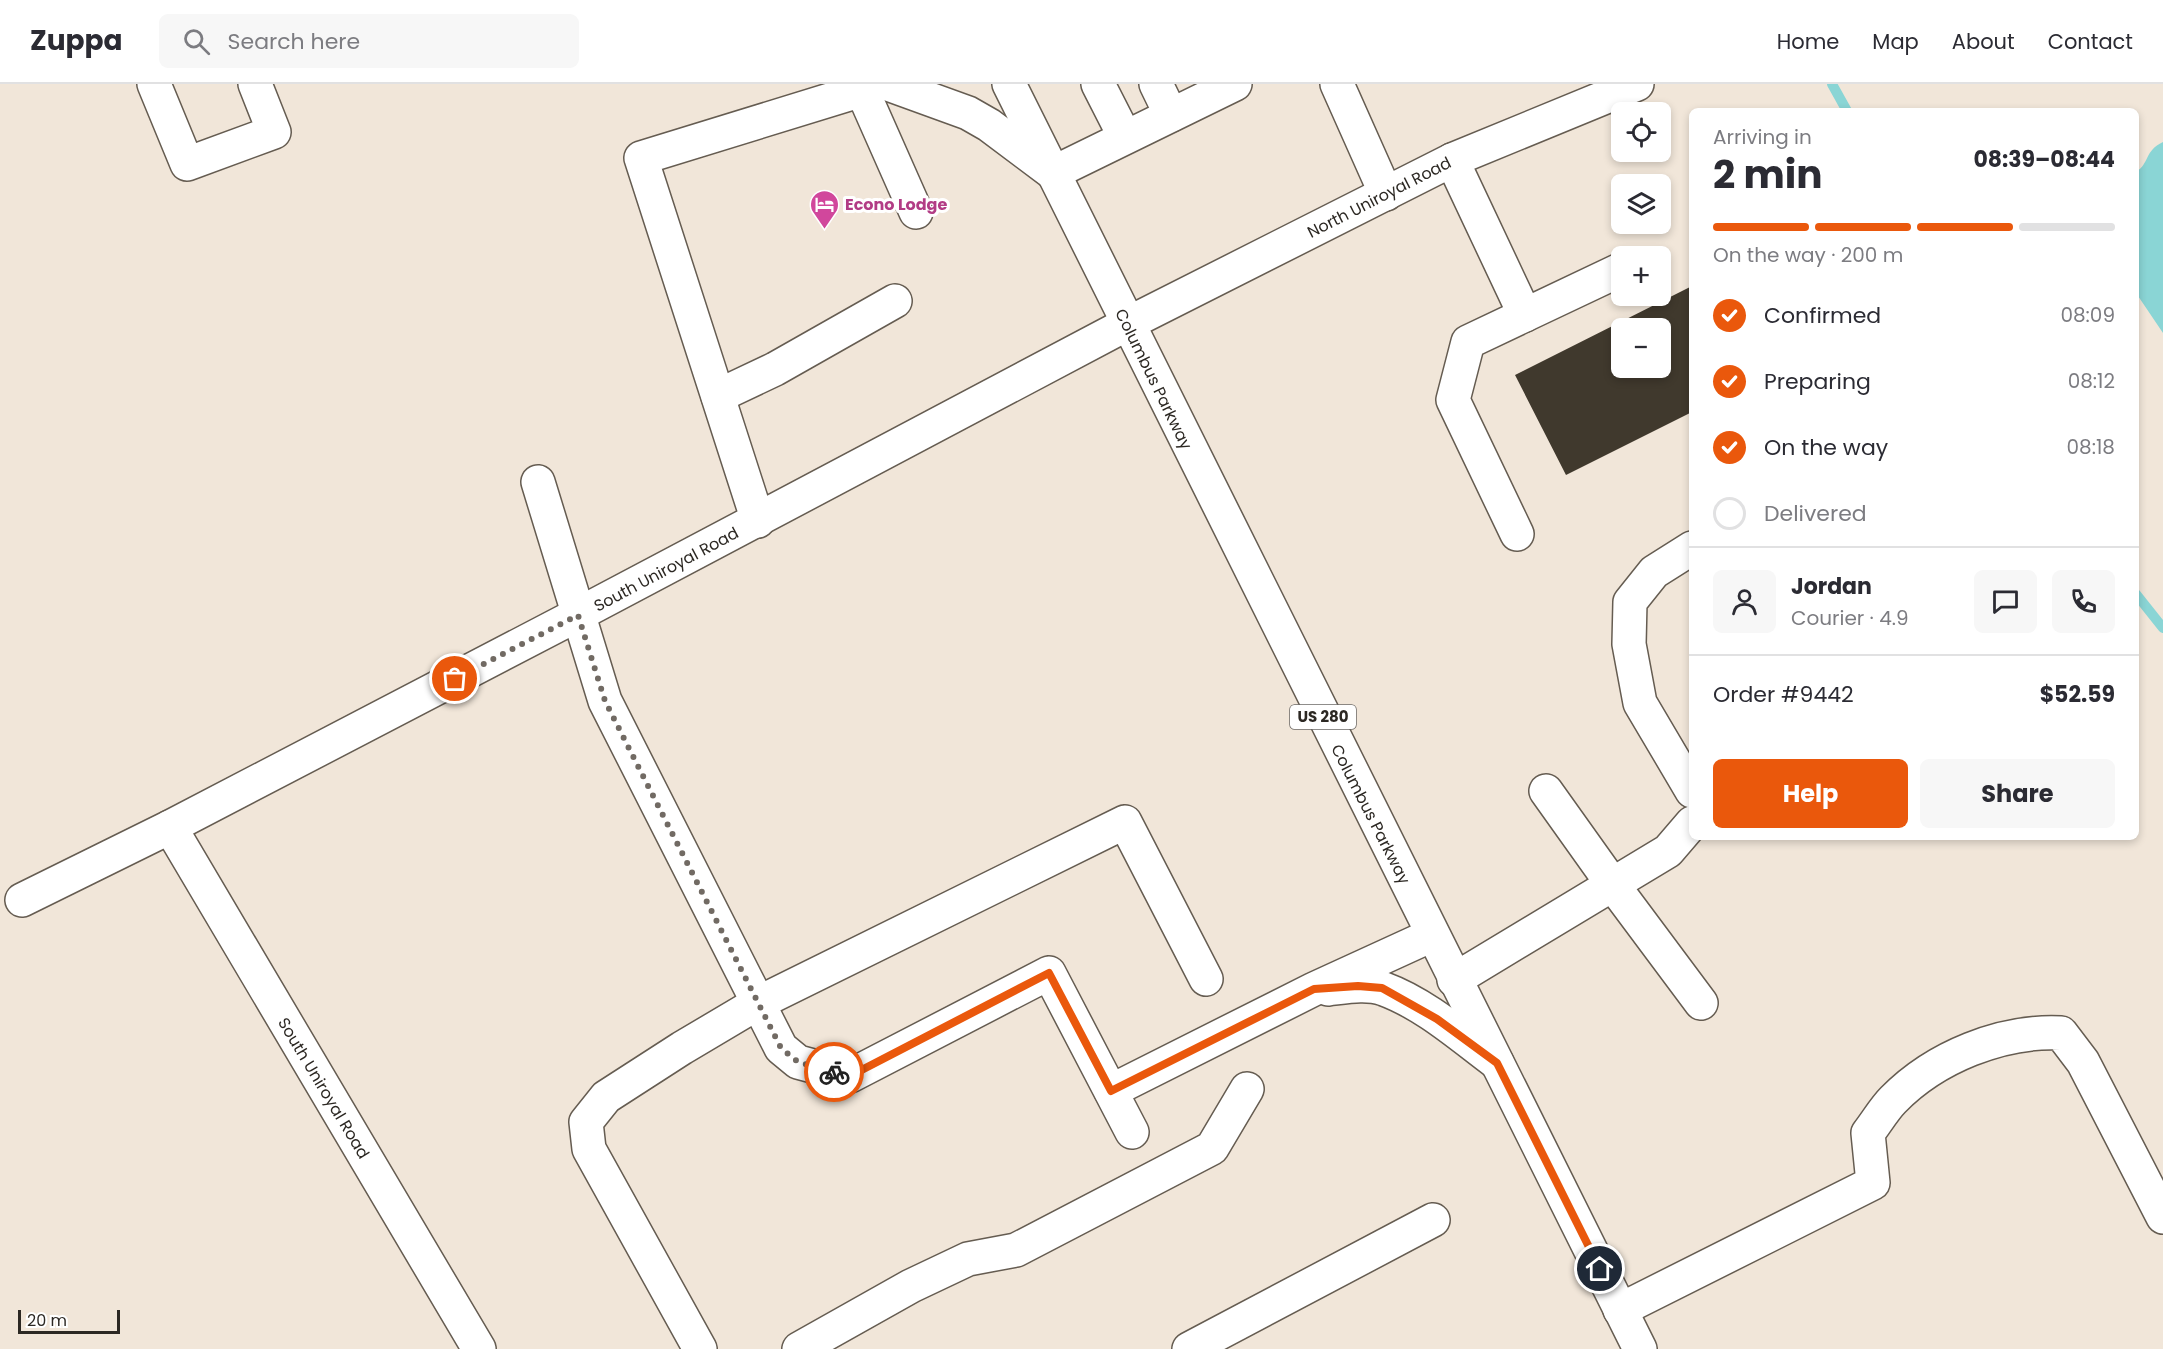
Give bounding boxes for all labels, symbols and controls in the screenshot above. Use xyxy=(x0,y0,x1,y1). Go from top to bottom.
search box xyxy=(159,14,579,68)
text: Zuppa xyxy=(30,21,123,60)
icon: search xyxy=(180,25,213,58)
text: Search here xyxy=(228,26,360,57)
text: Home xyxy=(1777,27,1839,56)
text: Map xyxy=(1872,27,1919,56)
text: About xyxy=(1952,27,2015,56)
text: Contact xyxy=(2048,27,2133,56)
map controls xyxy=(1611,102,1671,378)
button: locate xyxy=(1611,102,1671,162)
text: Arriving in xyxy=(1713,123,1812,151)
text: 08:39–08:44 xyxy=(1973,144,2115,175)
text: 2 min xyxy=(1713,147,1823,202)
street label: North Uniroyal Road xyxy=(1303,151,1455,244)
button: layers xyxy=(1611,174,1671,234)
hotel icon: Econo Lodge xyxy=(808,188,840,230)
place label: Econo Lodge xyxy=(845,193,947,216)
text: On the way · 200 m xyxy=(1713,241,1903,269)
button: + xyxy=(1611,246,1671,306)
icon: check xyxy=(1713,299,1746,332)
text: Confirmed xyxy=(1764,300,1881,331)
text: 08:09 xyxy=(2060,301,2115,329)
street label: Columbus Parkway xyxy=(1109,305,1198,454)
button: − xyxy=(1611,318,1671,378)
icon: check xyxy=(1713,365,1746,398)
text: Preparing xyxy=(1764,366,1871,397)
text: 08:12 xyxy=(2068,367,2115,395)
icon: check xyxy=(1713,431,1746,464)
text: On the way xyxy=(1764,432,1888,463)
text: 08:18 xyxy=(2067,433,2115,461)
text: Delivered xyxy=(1764,498,1867,529)
street label: South Uniroyal Road xyxy=(590,521,743,617)
button: person xyxy=(1713,570,1776,633)
button: chat xyxy=(1974,570,2037,633)
button: phone xyxy=(2052,570,2115,633)
text: Jordan xyxy=(1791,571,1872,602)
text: Courier · 4.9 xyxy=(1791,604,1909,632)
pin xyxy=(429,653,480,704)
icon: bag xyxy=(438,662,471,695)
text: Order #9442 xyxy=(1713,679,1854,710)
text: $52.59 xyxy=(2040,679,2115,710)
road number: US 280 xyxy=(1290,705,1356,729)
street label: Columbus Parkway xyxy=(1325,740,1416,888)
button: Help xyxy=(1713,759,1908,828)
button: Share xyxy=(1920,759,2115,828)
street label: South Uniroyal Road xyxy=(272,1013,375,1163)
courier xyxy=(804,1042,864,1102)
icon: bike xyxy=(818,1056,851,1089)
pin xyxy=(1574,1243,1625,1294)
icon: home xyxy=(1583,1252,1616,1285)
scale bar xyxy=(18,1307,120,1334)
text: 20 m xyxy=(27,1309,67,1332)

